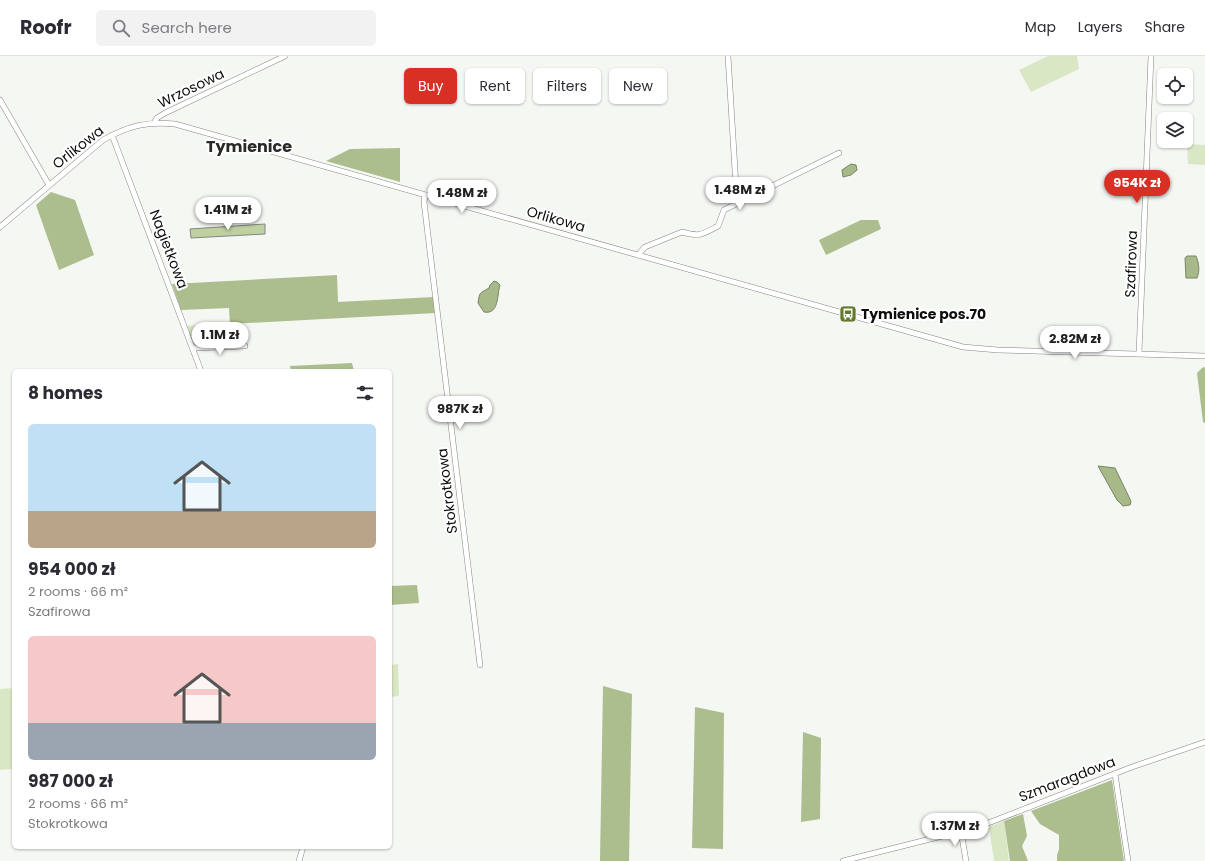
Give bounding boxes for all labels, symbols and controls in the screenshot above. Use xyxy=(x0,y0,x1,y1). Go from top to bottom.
search box xyxy=(96,10,376,46)
text: Roofr xyxy=(20,14,72,41)
icon: search xyxy=(110,17,132,39)
text: Search here xyxy=(142,17,232,38)
text: Map xyxy=(1025,17,1056,37)
text: Layers xyxy=(1078,17,1122,37)
text: Share xyxy=(1144,17,1185,37)
street label: Wrzosowa xyxy=(155,63,227,113)
chip: Buy xyxy=(404,68,457,104)
chip: Rent xyxy=(465,68,525,104)
chip: Filters xyxy=(533,68,601,104)
chip: New xyxy=(609,68,667,104)
map controls xyxy=(1157,68,1193,148)
button: locate xyxy=(1157,68,1193,104)
button: layers xyxy=(1157,112,1193,148)
street label: Orlikowa xyxy=(48,121,108,173)
district label: Tymienice xyxy=(206,135,292,158)
pin: 954K zł xyxy=(1100,170,1174,204)
text: 954K zł xyxy=(1113,173,1161,192)
pin: 1.48M zł xyxy=(699,177,781,211)
pin: 1.48M zł xyxy=(421,180,503,214)
text: 1.48M zł xyxy=(714,180,766,199)
text: 1.48M zł xyxy=(436,183,488,202)
pin: 1.41M zł xyxy=(187,197,269,231)
text: 1.41M zł xyxy=(204,200,252,219)
street label: Orlikowa xyxy=(524,201,588,237)
street label: Nagietkowa xyxy=(145,207,193,291)
street label: Szafirowa xyxy=(1120,230,1142,298)
bus stop icon: Tymienice pos.70 xyxy=(838,304,858,324)
place label: Tymienice pos.70 xyxy=(861,304,986,324)
pin: 1.1M zł xyxy=(183,322,257,356)
text: 1.1M zł xyxy=(201,325,239,344)
pin: 2.82M zł xyxy=(1034,326,1116,360)
text: 2.82M zł xyxy=(1049,329,1101,348)
text: 8 homes xyxy=(28,381,103,405)
icon: filters xyxy=(354,382,376,404)
pin: 987K zł xyxy=(423,396,497,430)
text: 987K zł xyxy=(437,399,483,418)
street label: Stokrotkowa xyxy=(432,447,462,535)
icon: home xyxy=(166,450,238,522)
text: 954 000 zł xyxy=(28,557,115,581)
text: 2 rooms · 66 m² xyxy=(28,582,128,601)
text: Szafirowa xyxy=(28,602,90,621)
icon: home xyxy=(166,662,238,734)
street label: Szmaragdowa xyxy=(1016,751,1118,807)
text: 987 000 zł xyxy=(28,769,113,793)
text: 2 rooms · 66 m² xyxy=(28,794,128,813)
pin: 1.37M zł xyxy=(914,813,996,847)
text: Stokrotkowa xyxy=(28,814,108,833)
text: 1.37M zł xyxy=(931,816,979,835)

